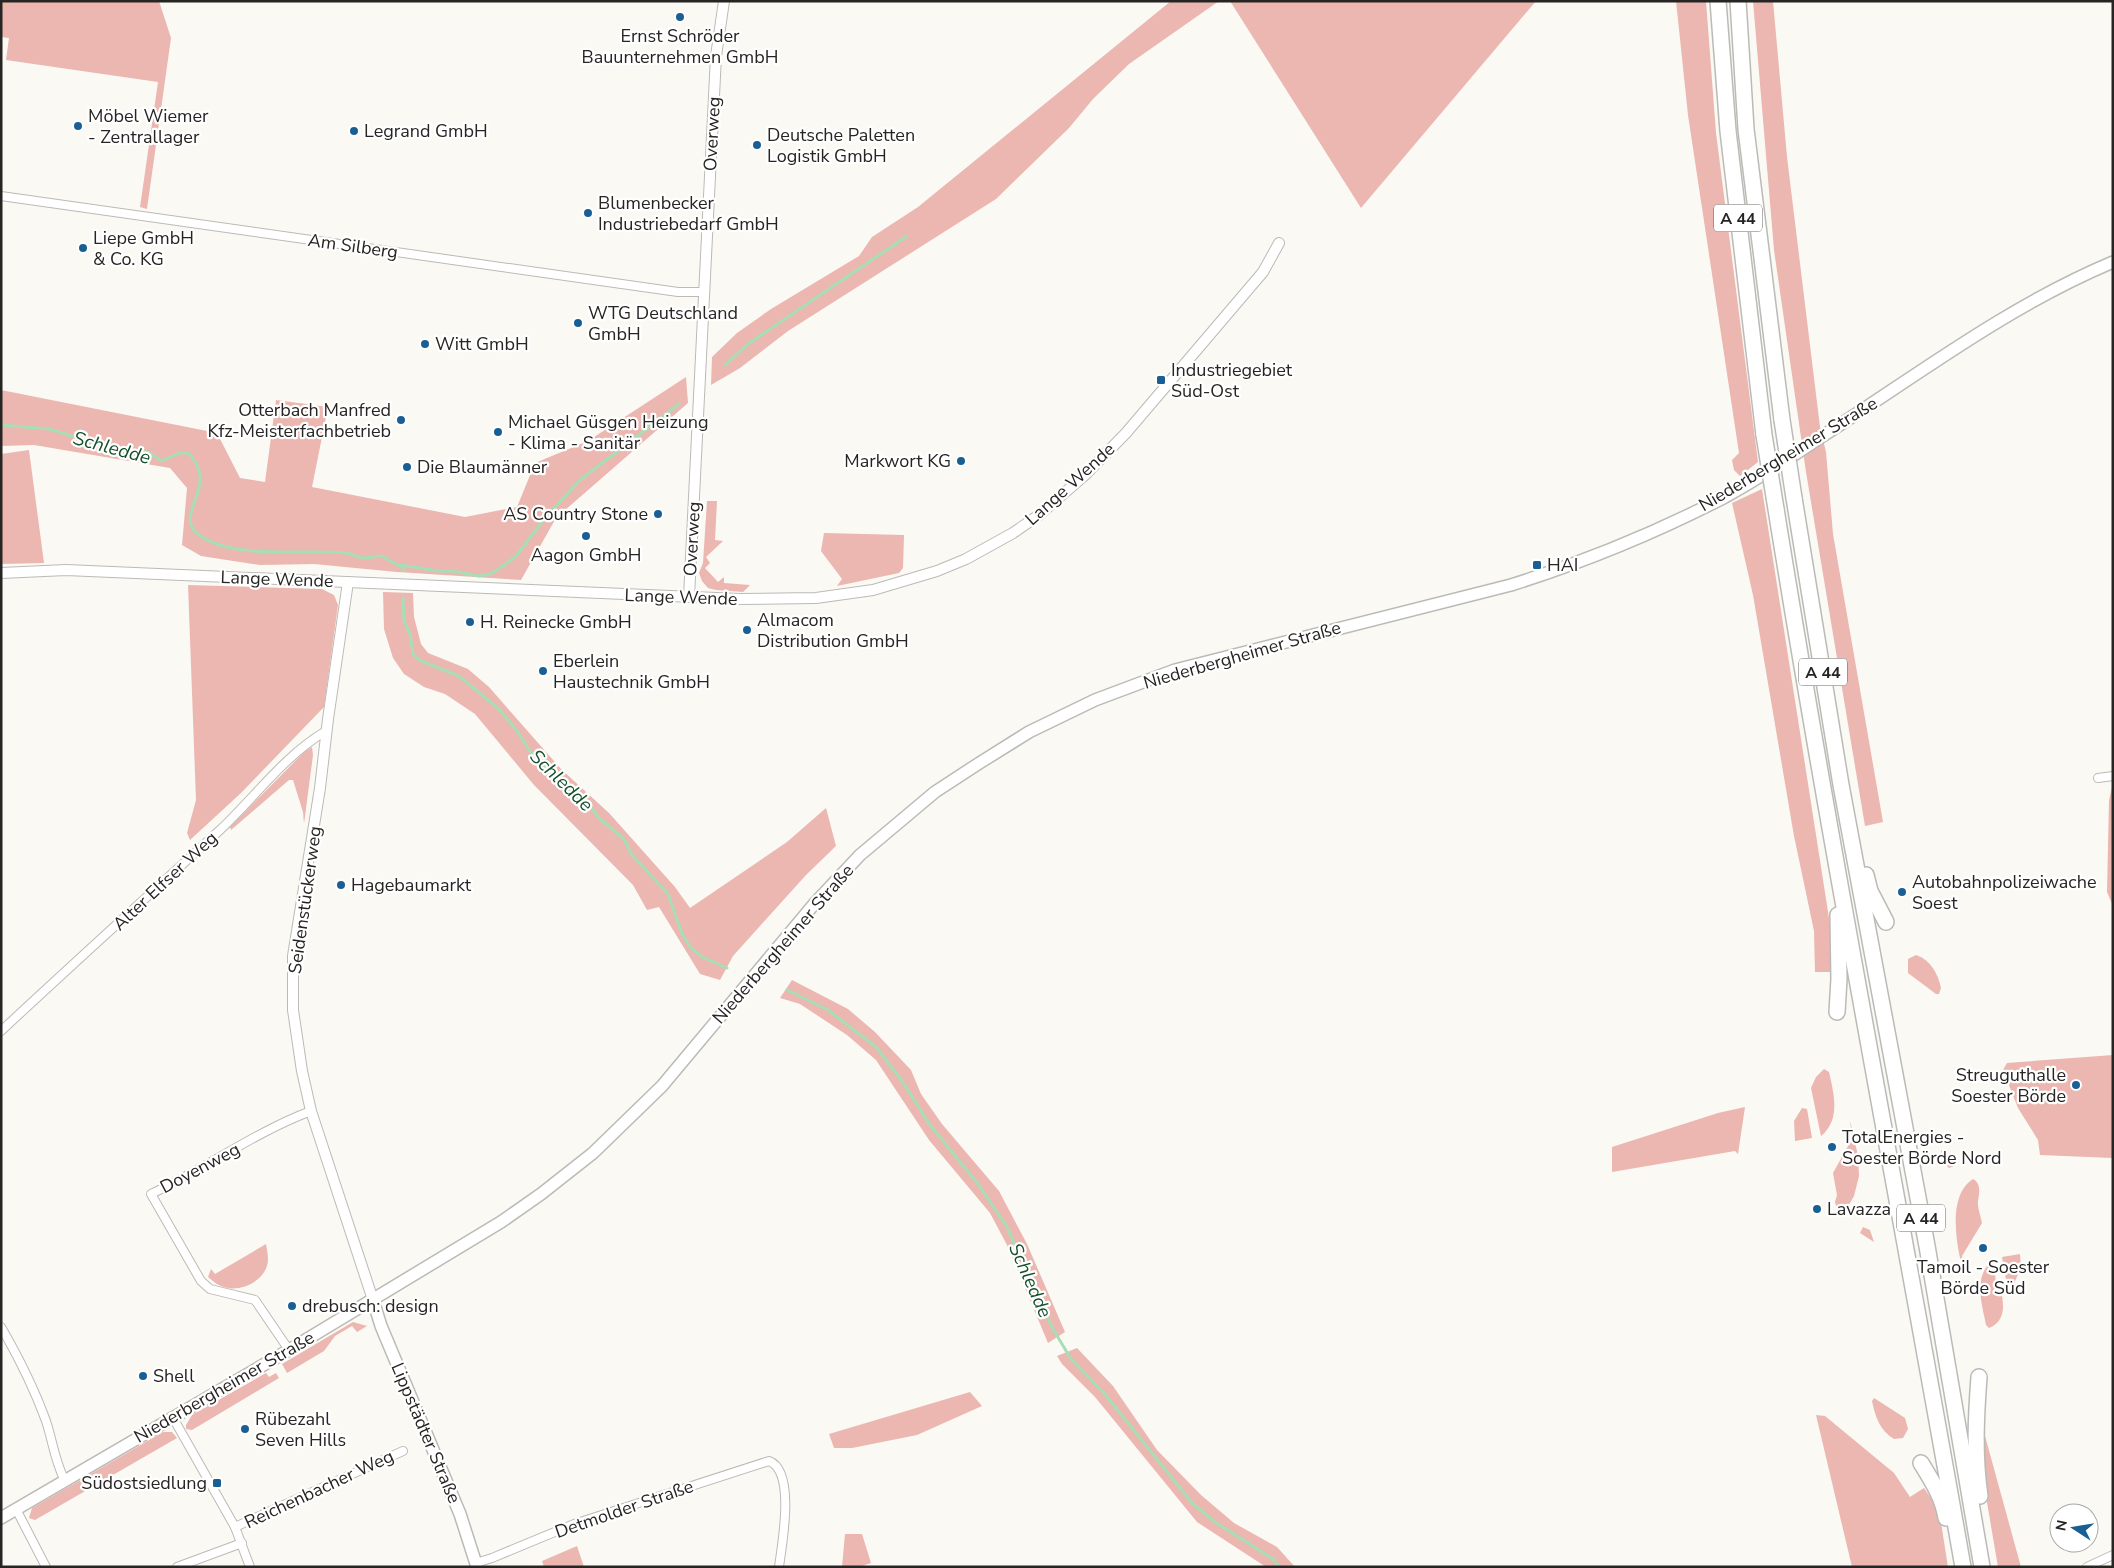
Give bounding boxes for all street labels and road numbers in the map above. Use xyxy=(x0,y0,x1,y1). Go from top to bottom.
street label: Overweg xyxy=(698,96,726,172)
road number: A 44 xyxy=(1714,204,1762,232)
street label: Am Silberg xyxy=(306,228,400,264)
street label: Niederbergheimer Straße xyxy=(1694,391,1882,517)
street label: Lange Wende xyxy=(1020,437,1120,531)
street label: Overweg xyxy=(678,501,706,577)
street label: Lange Wende xyxy=(220,565,334,593)
street label: Lange Wende xyxy=(624,583,738,611)
street label: Niederbergheimer Straße xyxy=(1140,615,1344,695)
road number: A 44 xyxy=(1799,659,1847,686)
street label: Seidenstückerweg xyxy=(283,825,327,975)
street label: Alter Elfser Weg xyxy=(107,826,223,936)
street label: Niederbergheimer Straße xyxy=(707,859,859,1029)
street label: Doyenweg xyxy=(156,1137,244,1199)
road number: A 44 xyxy=(1897,1204,1945,1232)
street label: Niederbergheimer Straße xyxy=(129,1325,319,1449)
street label: Lippstädter Straße xyxy=(386,1359,466,1507)
street label: Reichenbacher Weg xyxy=(240,1444,398,1534)
street label: Detmolder Straße xyxy=(552,1474,696,1544)

